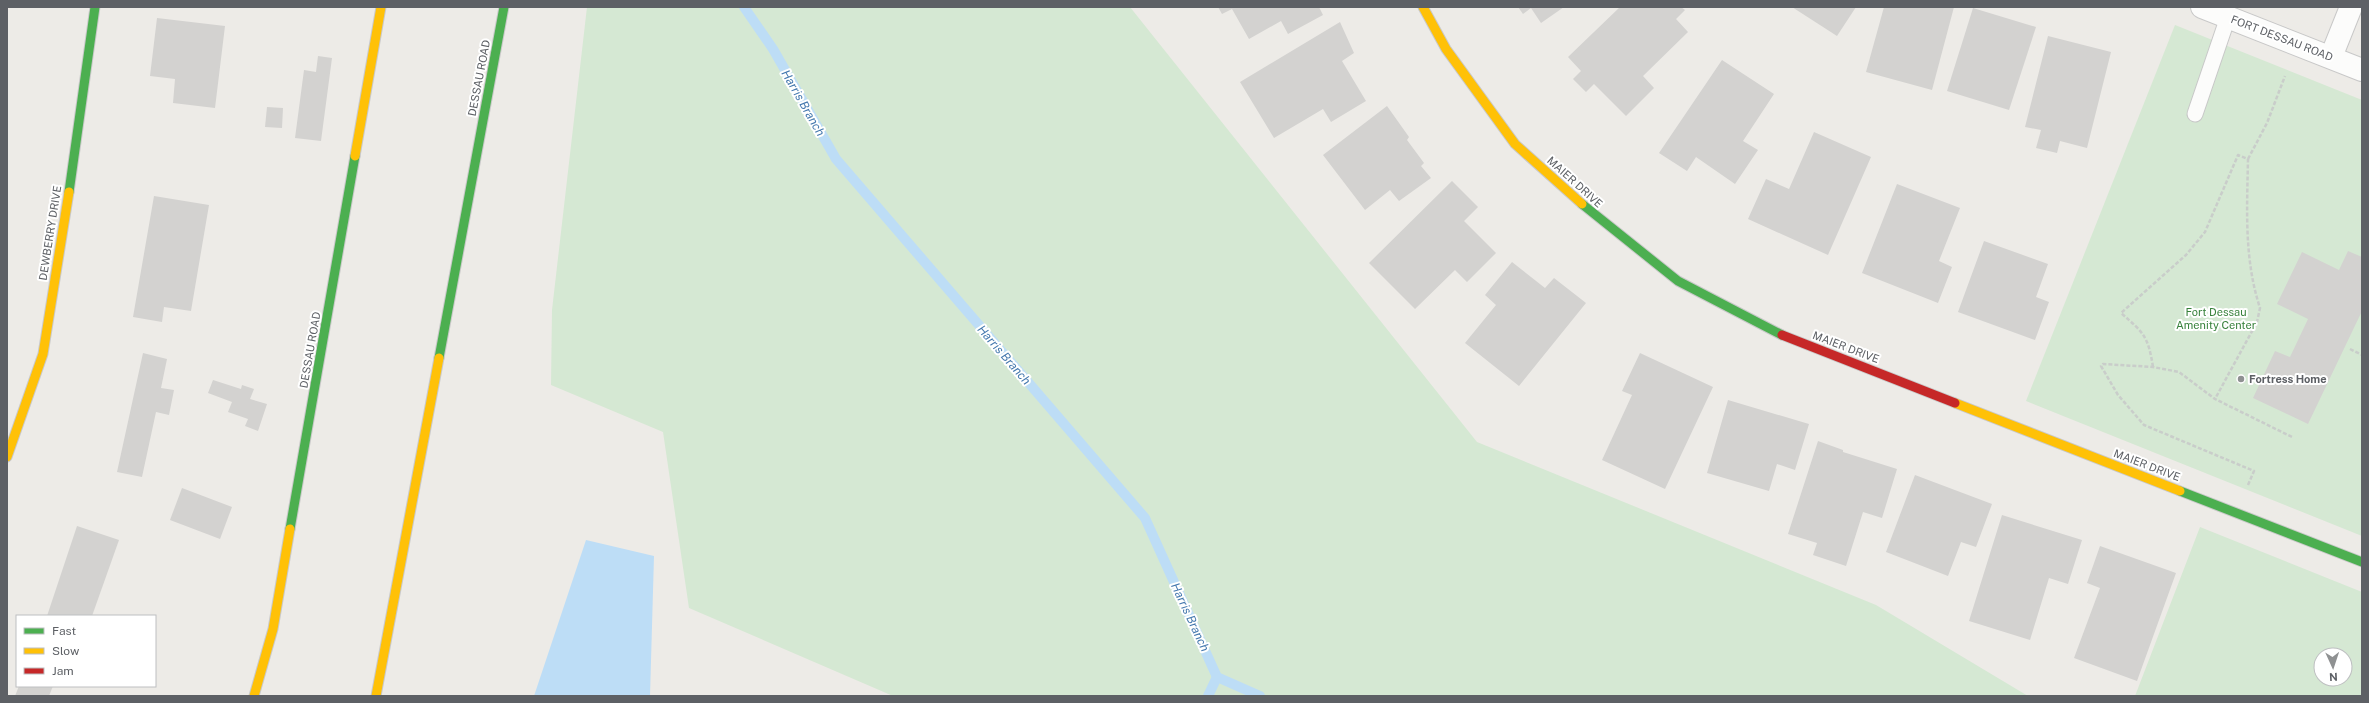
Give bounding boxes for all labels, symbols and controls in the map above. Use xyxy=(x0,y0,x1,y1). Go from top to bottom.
street label: FORT DESSAU ROAD xyxy=(2229,13,2335,63)
street label: DESSAU ROAD xyxy=(466,39,492,117)
water label: Harris Branch xyxy=(778,67,828,139)
street label: MAIER DRIVE xyxy=(1545,154,1605,210)
street label: DEWBERRY DRIVE xyxy=(37,185,63,281)
park label: Fort Dessau Amenity Center xyxy=(2176,306,2256,331)
street label: DESSAU ROAD xyxy=(297,310,323,389)
water label: Harris Branch xyxy=(974,322,1034,388)
street label: MAIER DRIVE xyxy=(1811,329,1881,365)
place label: Fortress Home xyxy=(2249,373,2327,385)
marker: Fortress Home xyxy=(2236,374,2246,384)
street label: MAIER DRIVE xyxy=(2112,447,2182,483)
water label: Harris Branch xyxy=(1168,580,1212,654)
legend xyxy=(16,615,156,687)
text: Fast xyxy=(52,624,77,638)
text: Slow xyxy=(52,644,80,658)
north arrow xyxy=(2313,647,2353,687)
text: Jam xyxy=(52,664,74,678)
text: N xyxy=(2329,671,2338,683)

